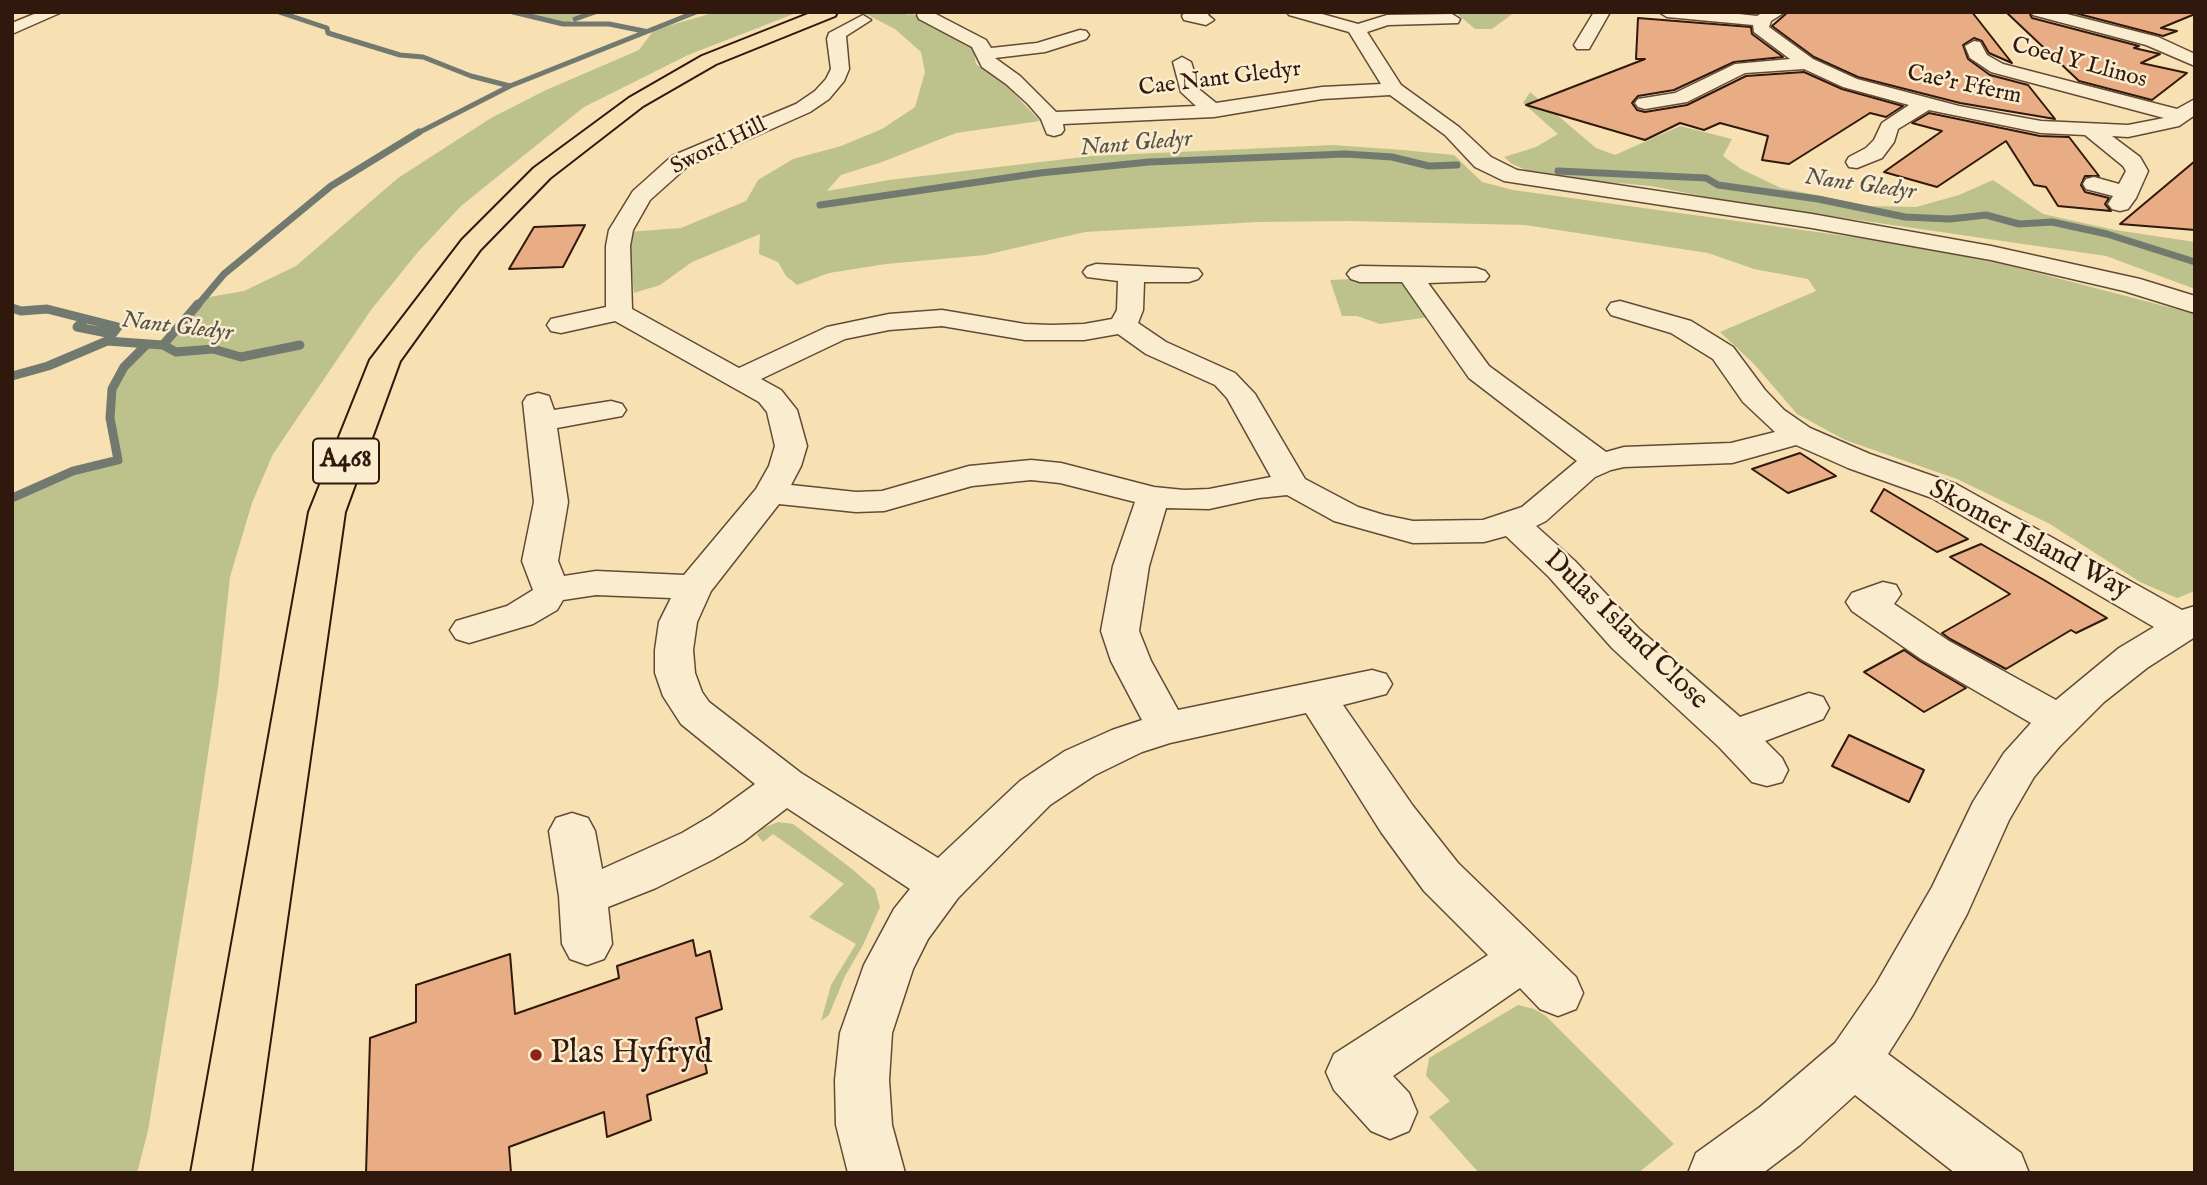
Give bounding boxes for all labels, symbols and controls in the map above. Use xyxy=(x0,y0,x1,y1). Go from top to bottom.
street label: Coed Y Llinos xyxy=(2008,33,2150,95)
street label: Cae Nant Gledyr xyxy=(1137,56,1303,104)
street label: Cae'r Fferm xyxy=(1904,60,2024,112)
street label: Sword Hill xyxy=(667,112,771,182)
water label: Nant Gledyr xyxy=(1079,126,1193,164)
water label: Nant Gledyr xyxy=(1802,164,1918,208)
water label: Nant Gledyr xyxy=(120,307,234,349)
road number: A468 xyxy=(313,438,379,484)
street label: Skomer Island Way xyxy=(1923,474,2135,608)
street label: Dulas Island Close xyxy=(1536,544,1714,718)
place label: Plas Hyfryd xyxy=(550,1035,712,1075)
marker: Plas Hyfryd xyxy=(528,1047,544,1063)

